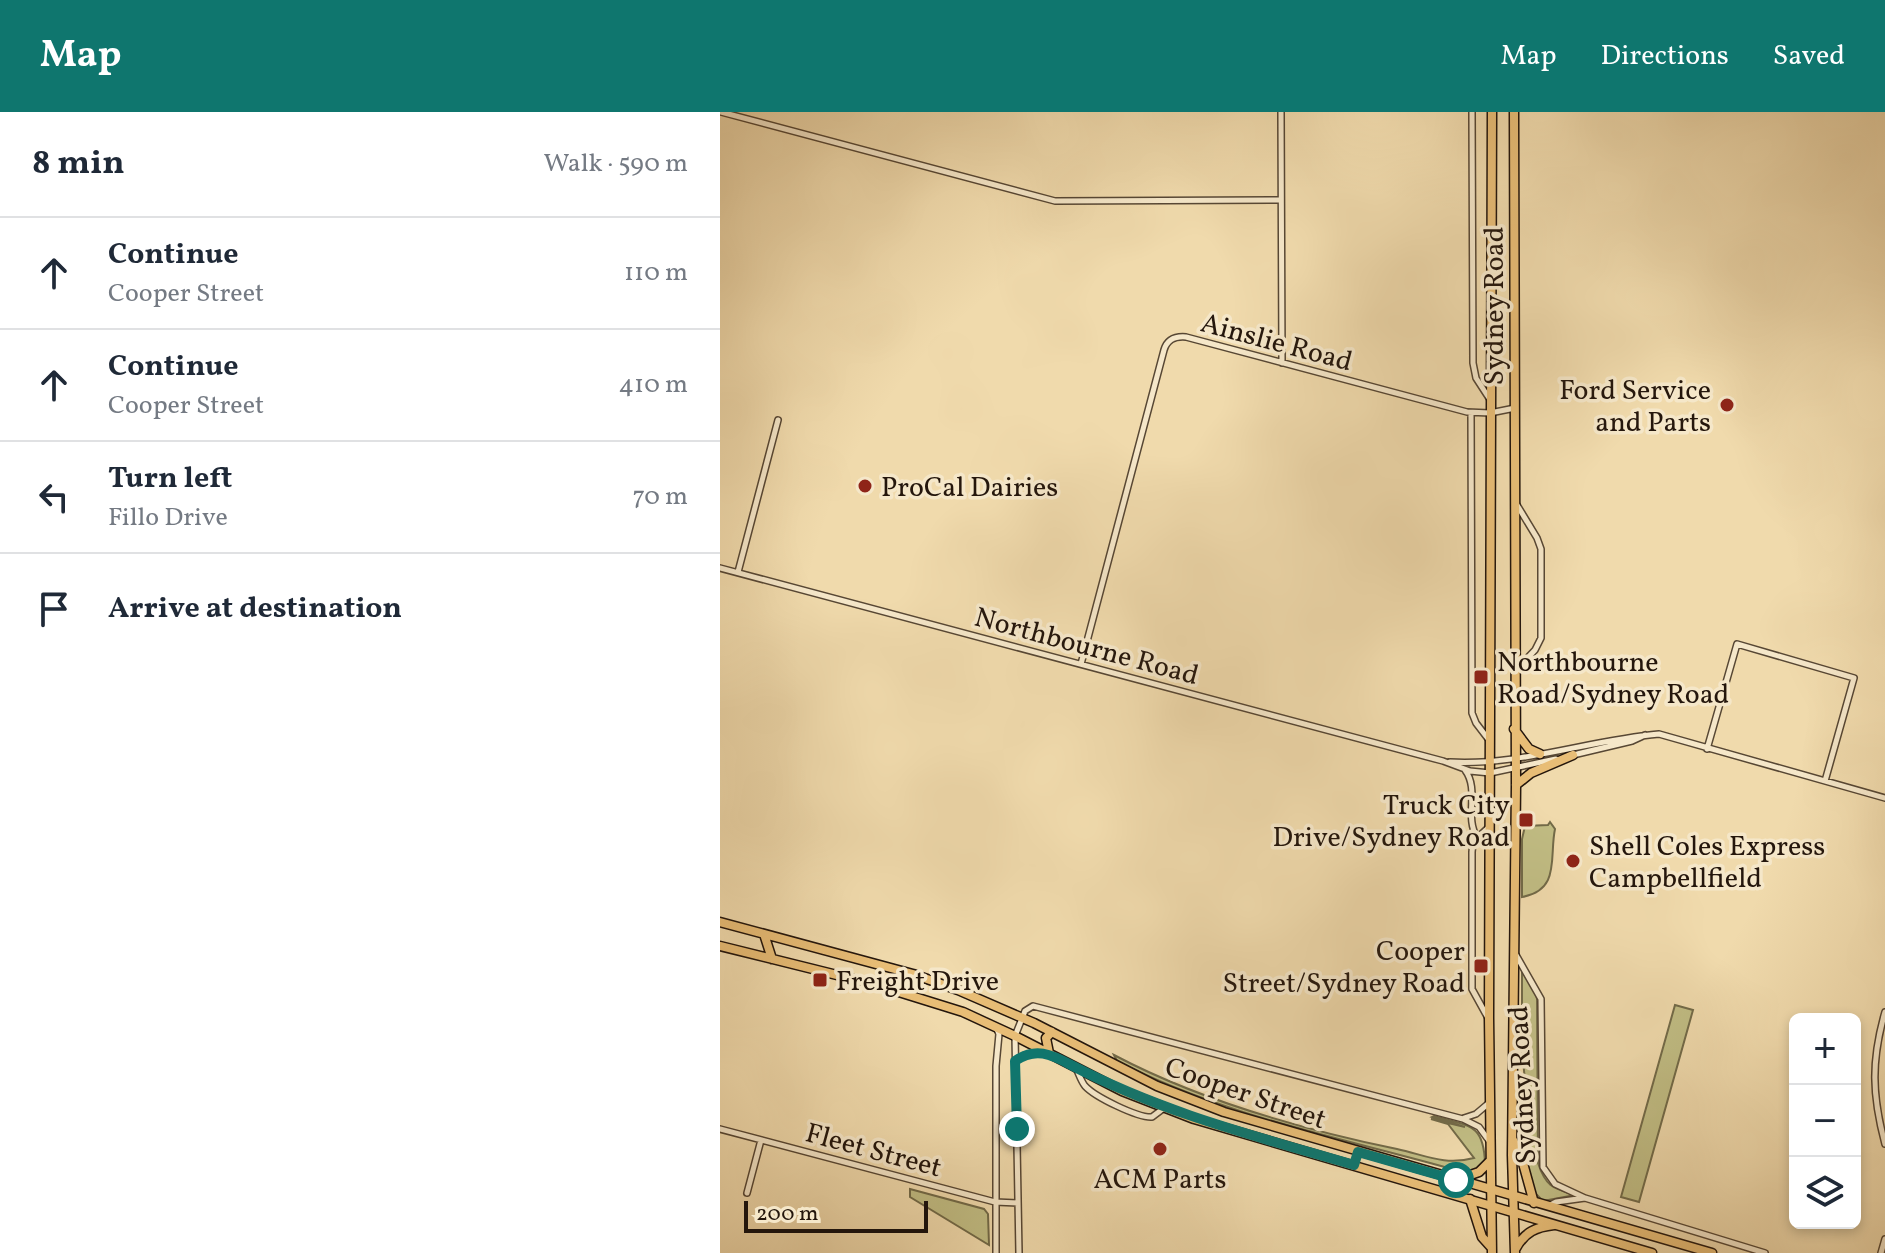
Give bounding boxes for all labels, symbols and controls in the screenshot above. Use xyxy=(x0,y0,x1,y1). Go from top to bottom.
text: Map xyxy=(40,30,121,83)
text: Map xyxy=(1501,37,1557,76)
text: Directions xyxy=(1601,37,1729,76)
text: Saved xyxy=(1773,37,1845,76)
text: 8 min xyxy=(32,141,125,188)
text: Walk · 590 m xyxy=(544,146,688,182)
street label: Sydney Road xyxy=(1476,227,1515,385)
text: Continue xyxy=(108,234,239,276)
icon: ahead xyxy=(32,251,76,295)
text: 110 m xyxy=(624,255,688,291)
text: Cooper Street xyxy=(108,276,264,312)
street label: Ainslie Road xyxy=(1196,304,1357,382)
text: Continue xyxy=(108,346,239,388)
icon: ahead xyxy=(32,363,76,407)
text: 410 m xyxy=(619,367,688,403)
place label: Ford Service and Parts xyxy=(1559,372,1711,443)
text: Cooper Street xyxy=(108,388,264,424)
marker: Ford Service and Parts xyxy=(1718,396,1736,414)
text: Turn left xyxy=(108,458,232,500)
place label: ProCal Dairies xyxy=(881,469,1058,508)
icon: left xyxy=(32,475,76,519)
marker: ProCal Dairies xyxy=(856,477,874,495)
text: 70 m xyxy=(633,479,688,515)
text: Fillo Drive xyxy=(108,500,228,536)
icon: arrive xyxy=(32,587,76,631)
text: Arrive at destination xyxy=(108,588,402,630)
street label: Northbourne Road xyxy=(970,599,1203,696)
place label: Northbourne Road/Sydney Road xyxy=(1497,644,1729,715)
marker: Northbourne Road/Sydney Road xyxy=(1472,668,1490,686)
place label: Truck City Drive/Sydney Road xyxy=(1272,787,1510,858)
marker: Truck City Drive/Sydney Road xyxy=(1517,811,1535,829)
place label: Shell Coles Express Campbellfield xyxy=(1589,828,1825,899)
marker: Shell Coles Express Campbellfield xyxy=(1564,852,1582,870)
place label: Cooper Street/Sydney Road xyxy=(1222,933,1465,1004)
marker: Cooper Street/Sydney Road xyxy=(1472,957,1490,975)
place label: Freight Drive xyxy=(836,963,999,1002)
marker: Freight Drive xyxy=(811,971,829,989)
street label: Sydney Road xyxy=(1500,1004,1547,1165)
map controls xyxy=(1789,1013,1861,1229)
button: + xyxy=(1789,1013,1861,1085)
street label: Cooper Street xyxy=(1159,1049,1331,1140)
button: − xyxy=(1789,1085,1861,1157)
route end xyxy=(999,1111,1035,1147)
street label: Fleet Street xyxy=(801,1115,946,1188)
marker: ACM Parts xyxy=(1151,1140,1169,1158)
button: layers xyxy=(1789,1157,1861,1229)
place label: ACM Parts xyxy=(1094,1161,1226,1200)
route start xyxy=(1438,1162,1474,1198)
scale bar xyxy=(744,1197,928,1233)
text: 200 m xyxy=(756,1199,818,1230)

